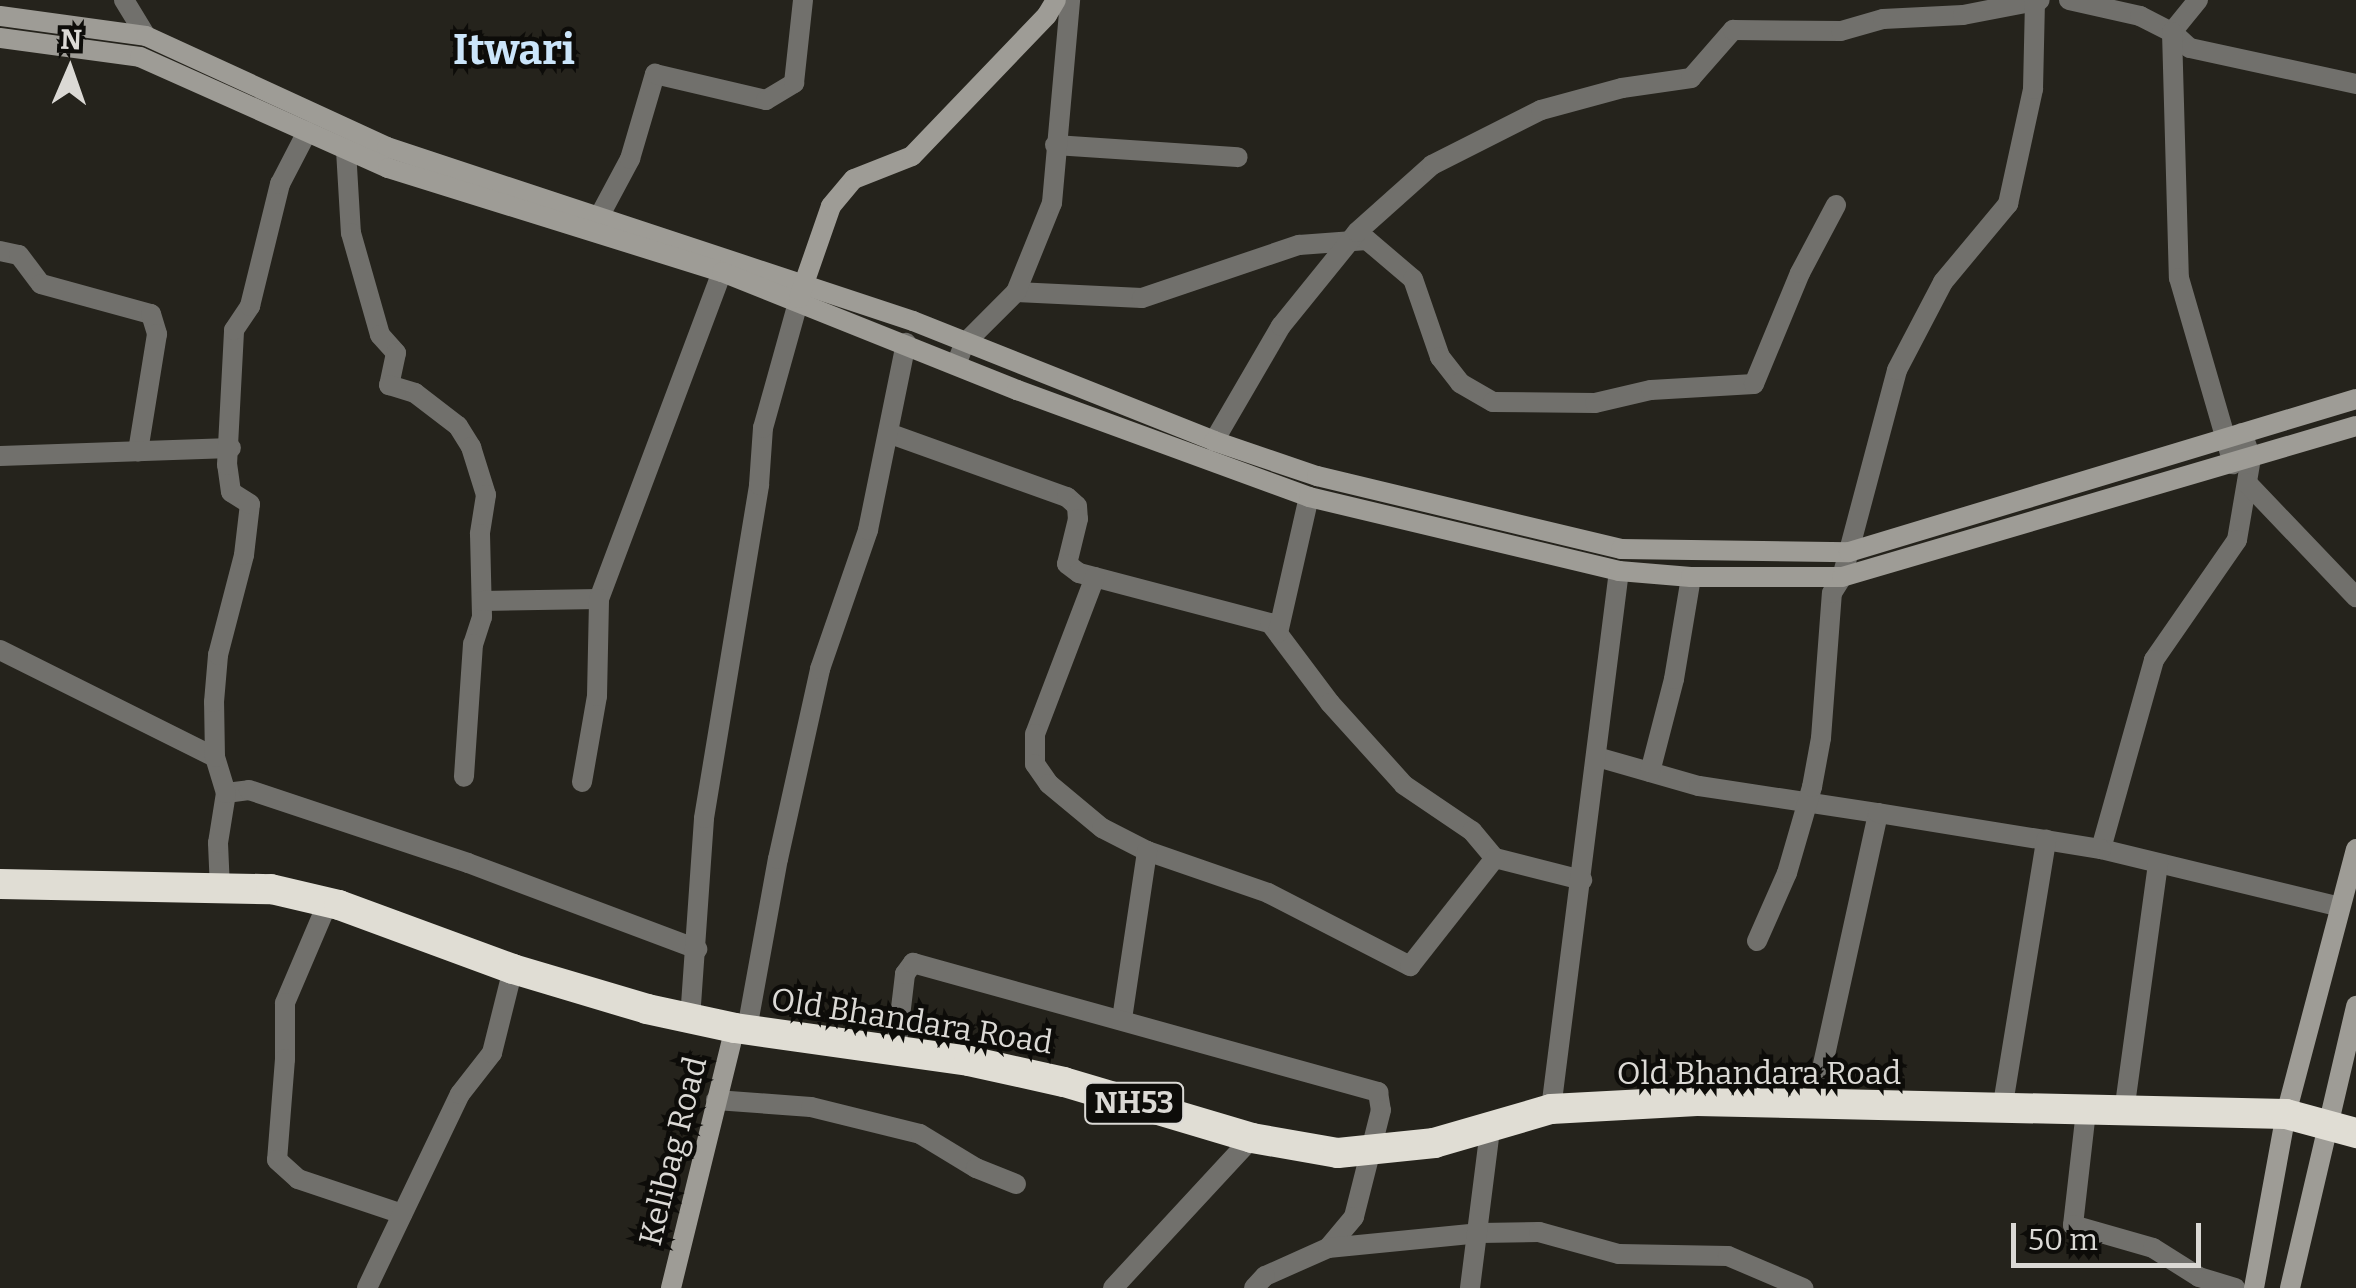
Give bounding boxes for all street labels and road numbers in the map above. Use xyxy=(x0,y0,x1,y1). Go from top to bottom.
street label: Old Bhandara Road xyxy=(769,980,1055,1062)
street label: Kelibag Road xyxy=(631,1053,715,1249)
street label: Old Bhandara Road xyxy=(1617,1054,1901,1092)
road number: NH53 xyxy=(1084,1078,1184,1128)

